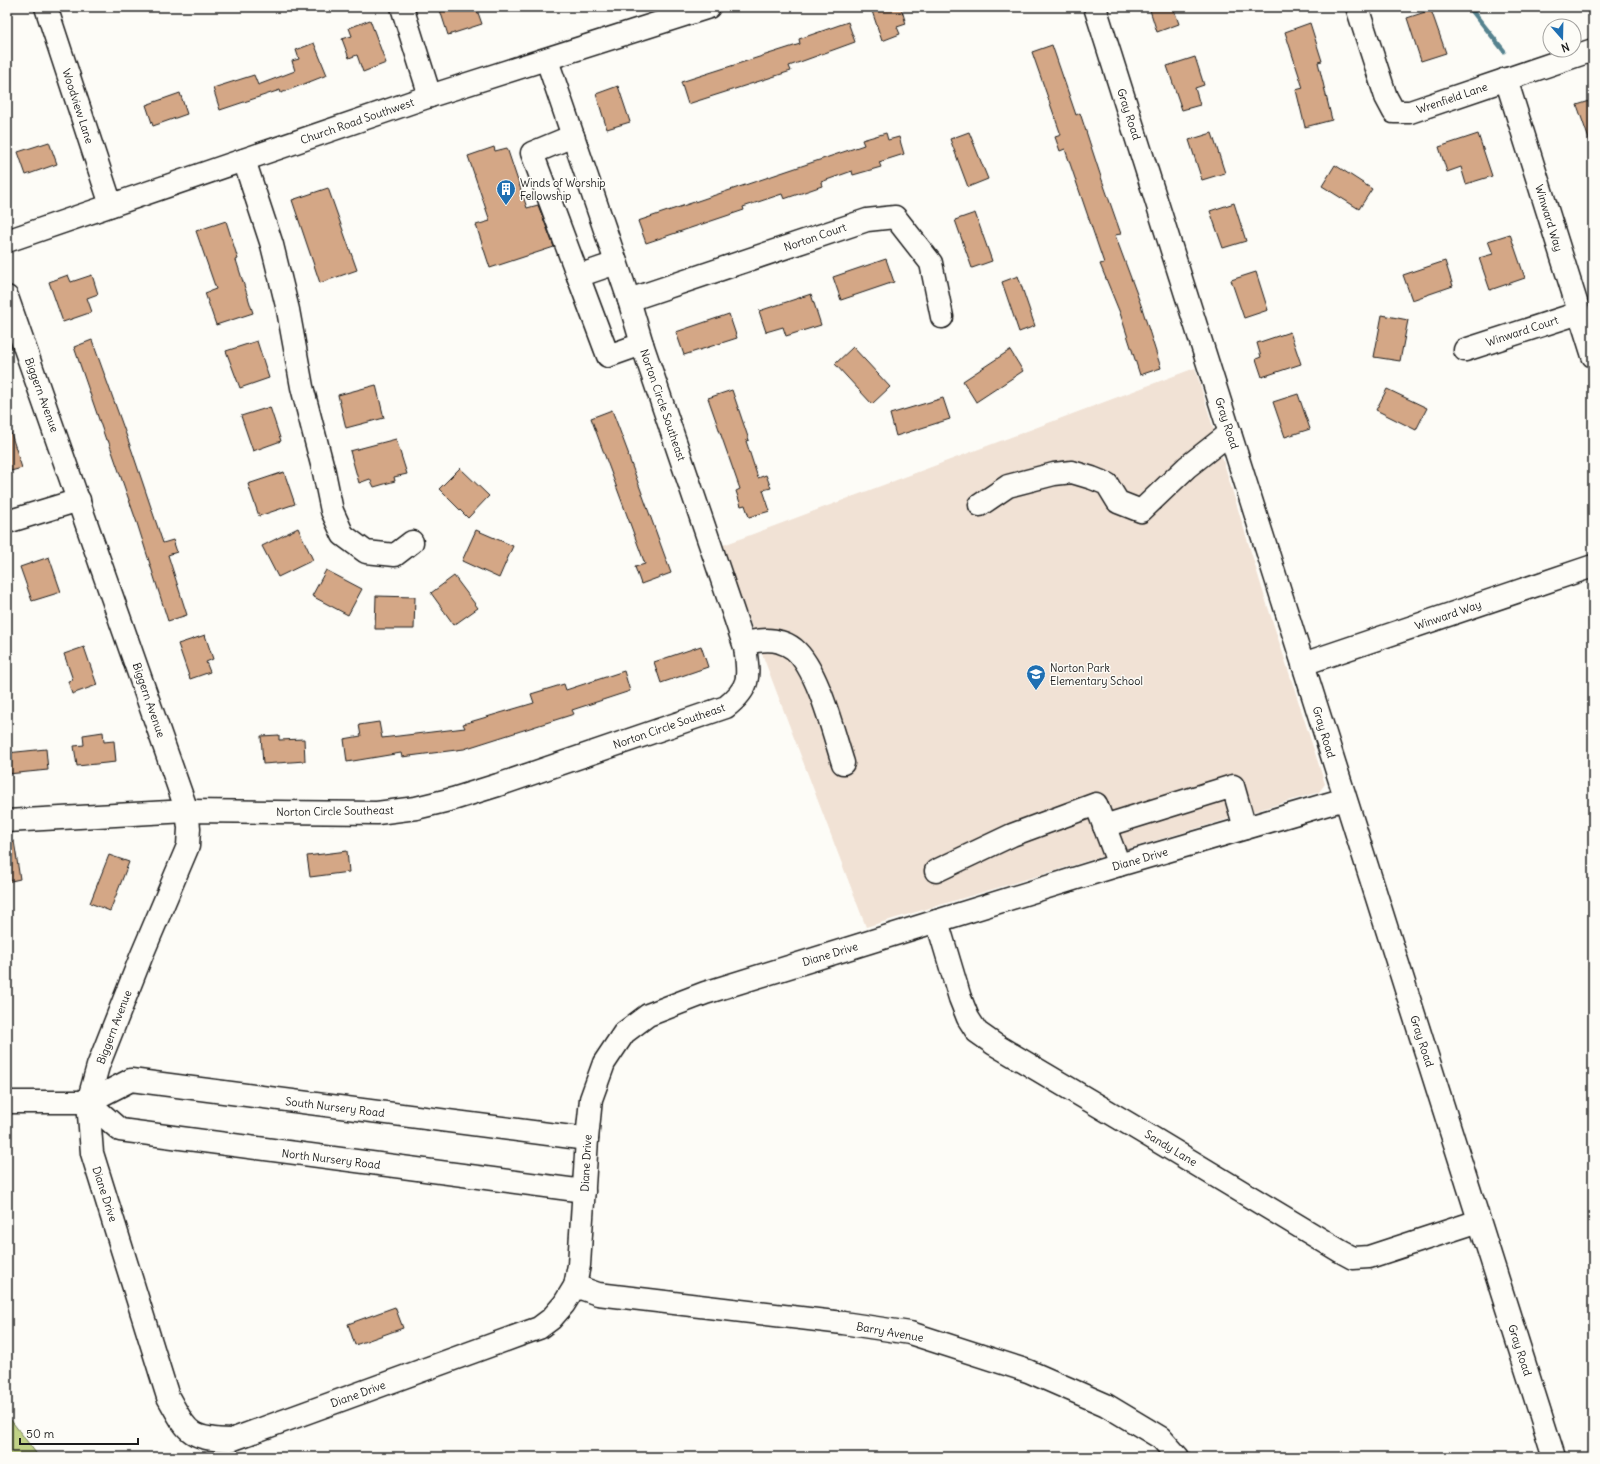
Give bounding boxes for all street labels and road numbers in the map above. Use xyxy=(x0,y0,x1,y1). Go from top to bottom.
street label: Woodview Lane xyxy=(59,67,97,145)
street label: Wrenfield Lane xyxy=(1415,79,1489,117)
street label: Gray Road xyxy=(1114,87,1144,142)
street label: Church Road Southwest xyxy=(298,95,416,147)
street label: Winward Way xyxy=(1532,183,1566,253)
street label: Norton Court xyxy=(782,220,848,254)
street label: Winward Court xyxy=(1484,313,1560,349)
street label: Norton Circle Southeast xyxy=(637,347,689,463)
street label: Biggern Avenue xyxy=(22,356,62,434)
street label: Gray Road xyxy=(1212,396,1242,451)
street label: Winward Way xyxy=(1413,597,1483,633)
street label: Biggern Avenue xyxy=(130,661,168,739)
street label: Norton Circle Southeast xyxy=(611,700,727,752)
street label: Gray Road xyxy=(1310,705,1339,760)
street label: Norton Circle Southeast xyxy=(276,803,394,819)
street label: Diane Drive xyxy=(1110,844,1170,874)
street label: Diane Drive xyxy=(800,939,860,969)
street label: Biggern Avenue xyxy=(93,988,135,1066)
street label: Gray Road xyxy=(1407,1014,1437,1069)
street label: South Nursery Road xyxy=(285,1094,386,1120)
street label: Sandy Lane xyxy=(1142,1127,1200,1169)
street label: Diane Drive xyxy=(578,1134,594,1192)
street label: North Nursery Road xyxy=(281,1146,382,1172)
street label: Diane Drive xyxy=(89,1165,121,1224)
street label: Barry Avenue xyxy=(855,1319,925,1345)
street label: Gray Road xyxy=(1505,1323,1535,1378)
street label: Diane Drive xyxy=(329,1378,387,1410)

